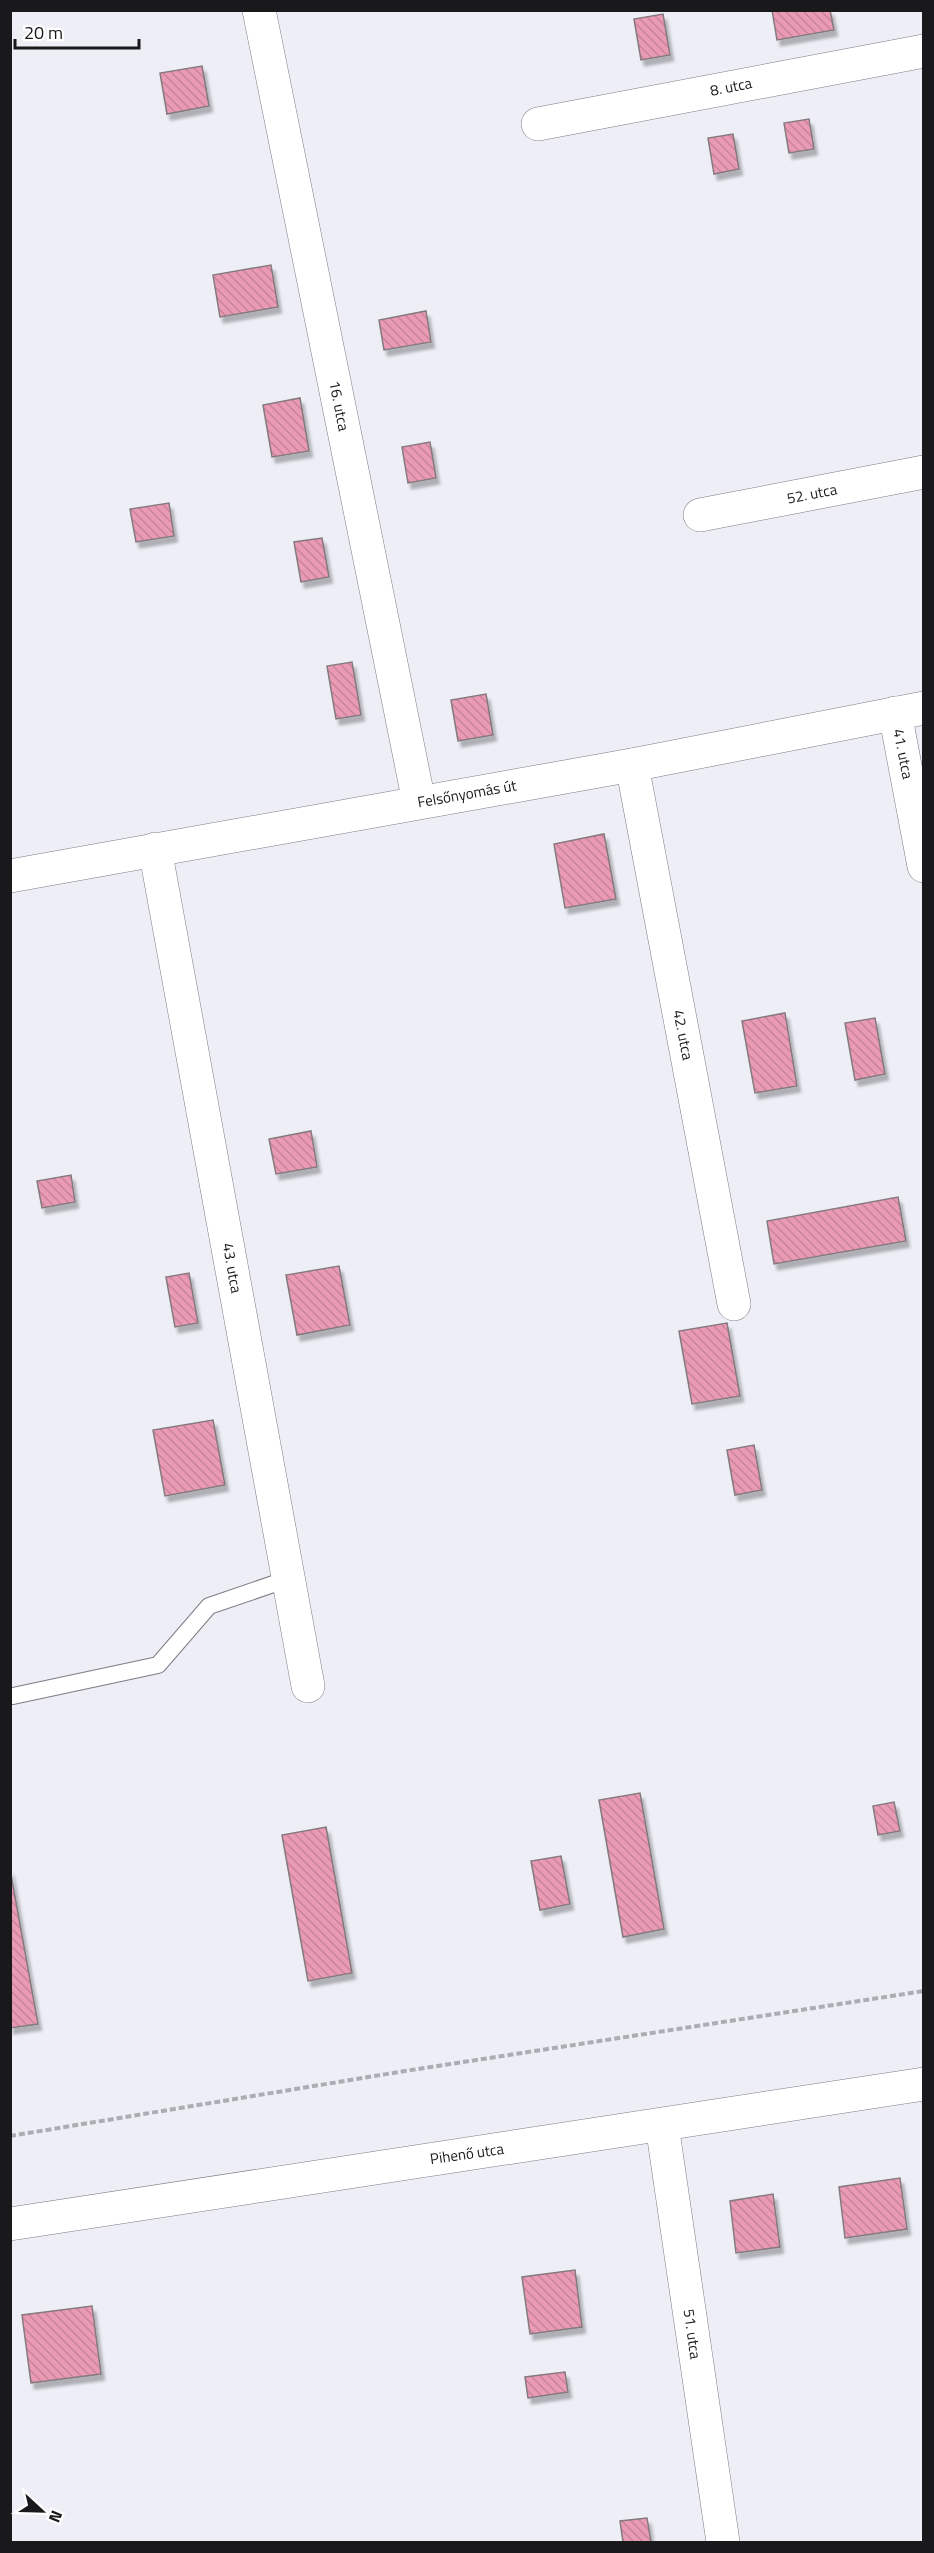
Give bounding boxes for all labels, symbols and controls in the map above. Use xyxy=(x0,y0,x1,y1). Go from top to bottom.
scale bar xyxy=(15,12,140,50)
text: 20 m xyxy=(24,19,63,46)
street label: 8. utca xyxy=(708,71,754,102)
street label: 16. utca xyxy=(323,379,356,433)
street label: 52. utca xyxy=(785,477,839,510)
street label: 41. utca xyxy=(887,727,920,781)
street label: Felsőnyomás út xyxy=(416,773,519,814)
street label: 42. utca xyxy=(667,1008,700,1062)
street label: 43. utca xyxy=(217,1241,248,1295)
street label: Pihenő utca xyxy=(429,2137,506,2170)
street label: 51. utca xyxy=(678,2307,707,2361)
north arrow xyxy=(12,2481,72,2541)
text: N xyxy=(43,2507,69,2526)

